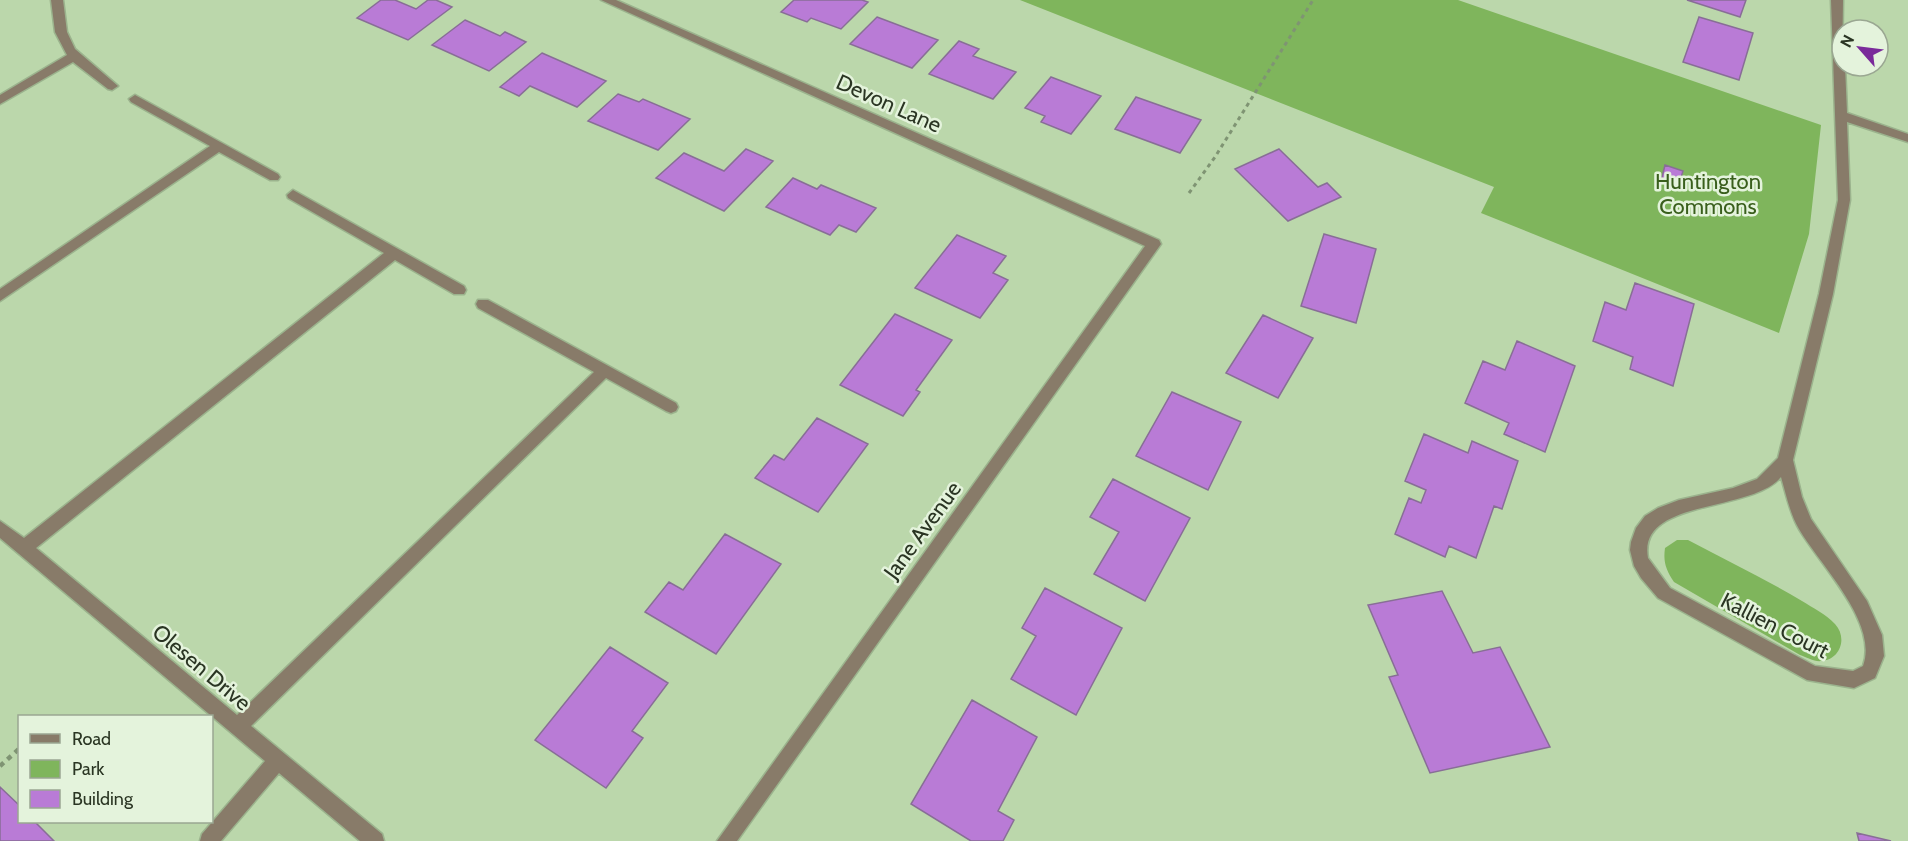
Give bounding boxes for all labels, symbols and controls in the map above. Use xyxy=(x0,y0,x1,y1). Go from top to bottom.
north arrow xyxy=(1830,18,1890,78)
text: N xyxy=(1836,32,1858,51)
street label: Devon Lane xyxy=(832,68,946,139)
park label: Huntington Commons xyxy=(1655,168,1761,220)
street label: Jane Avenue xyxy=(877,476,967,585)
street label: Kallien Court xyxy=(1716,587,1834,664)
street label: Olesen Drive xyxy=(147,618,256,716)
legend xyxy=(18,715,213,823)
text: Road xyxy=(72,728,111,750)
text: Park xyxy=(72,758,105,780)
text: Building xyxy=(72,788,134,810)

